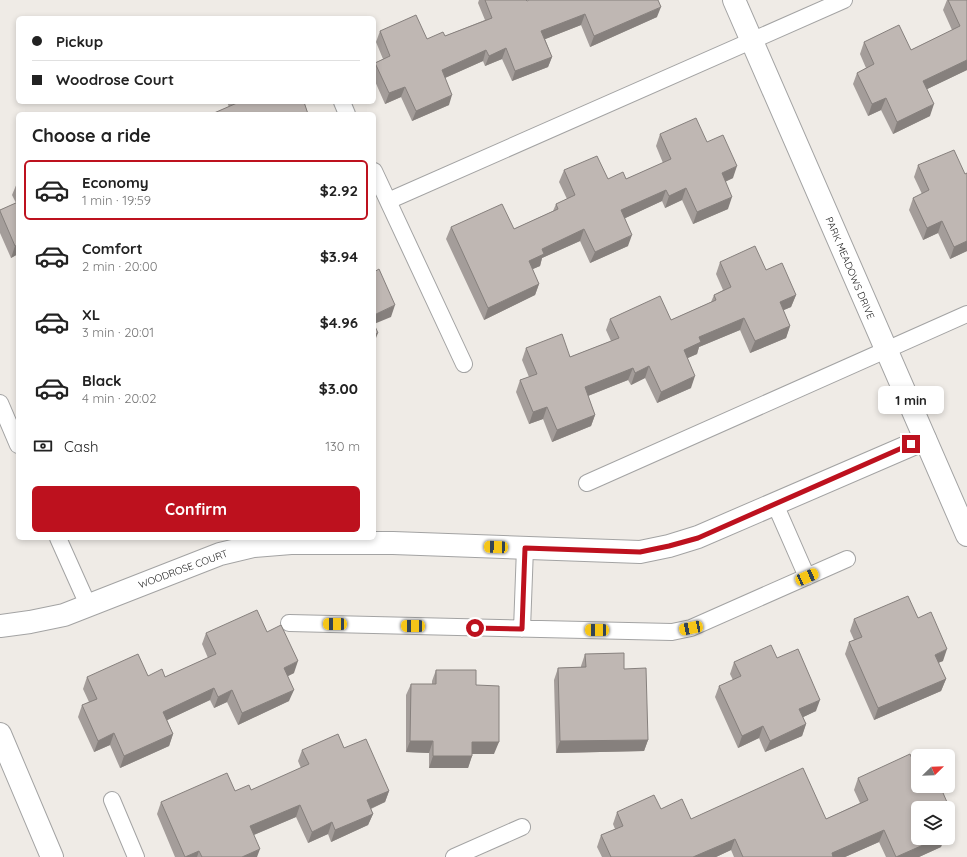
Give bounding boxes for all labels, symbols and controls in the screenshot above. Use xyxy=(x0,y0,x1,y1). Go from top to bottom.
text: Pickup xyxy=(56,32,103,51)
text: Woodrose Court xyxy=(56,70,174,89)
text: Choose a ride xyxy=(32,124,151,147)
icon: car xyxy=(34,172,70,208)
text: Economy xyxy=(82,173,149,192)
text: $2.92 xyxy=(320,181,358,200)
text: 1 min · 19:59 xyxy=(82,192,151,208)
street label: PARK MEADOWS DRIVE xyxy=(823,215,878,321)
icon: car xyxy=(34,238,70,274)
text: Comfort xyxy=(82,239,143,258)
text: $3.94 xyxy=(320,247,358,266)
text: 2 min · 20:00 xyxy=(82,258,157,274)
icon: car xyxy=(34,304,70,340)
text: XL xyxy=(82,305,100,324)
text: $4.96 xyxy=(320,313,358,332)
text: 3 min · 20:01 xyxy=(82,324,154,340)
icon: car xyxy=(34,370,70,406)
text: Black xyxy=(82,371,122,390)
text: $3.00 xyxy=(319,379,358,398)
callout: 1 min xyxy=(878,386,944,414)
text: 4 min · 20:02 xyxy=(82,390,157,406)
text: 1 min xyxy=(895,392,927,408)
icon: cash xyxy=(32,435,54,457)
route end xyxy=(902,435,920,453)
text: Cash xyxy=(64,437,98,456)
text: 130 m xyxy=(325,438,360,454)
button: Confirm xyxy=(32,486,360,532)
car xyxy=(484,541,508,553)
street label: WOODROSE COURT xyxy=(136,547,230,591)
car xyxy=(794,567,820,587)
car xyxy=(323,618,347,630)
route start xyxy=(466,619,484,637)
car xyxy=(401,620,425,632)
car xyxy=(678,620,704,636)
car xyxy=(585,624,609,636)
north arrow xyxy=(911,749,955,793)
map controls xyxy=(911,749,955,845)
button: layers xyxy=(911,801,955,845)

